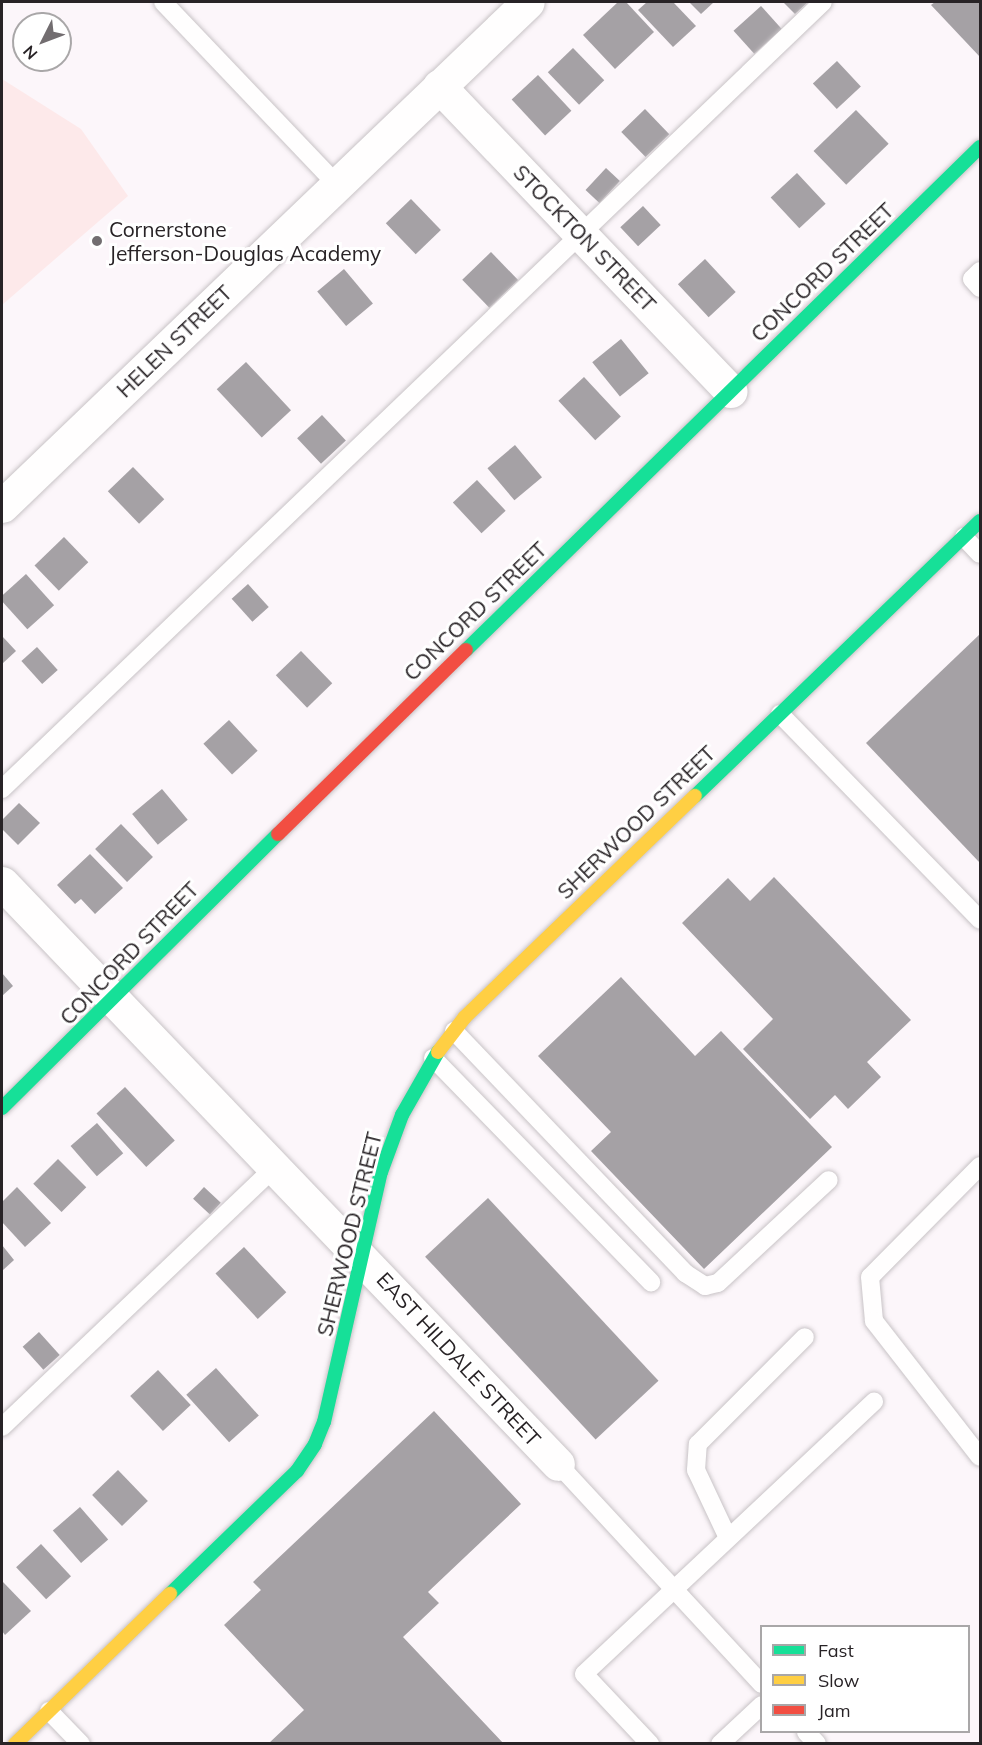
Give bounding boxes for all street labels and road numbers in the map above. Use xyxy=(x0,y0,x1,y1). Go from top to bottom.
street label: STOCKTON STREET xyxy=(509,159,661,317)
street label: CONCORD STREET xyxy=(745,197,899,347)
street label: HELEN STREET xyxy=(111,280,237,402)
street label: CONCORD STREET xyxy=(398,536,552,686)
street label: SHERWOOD STREET xyxy=(552,740,720,904)
street label: CONCORD STREET xyxy=(54,876,204,1030)
street label: SHERWOOD STREET xyxy=(311,1129,387,1339)
street label: EAST HILDALE STREET xyxy=(372,1267,546,1451)

